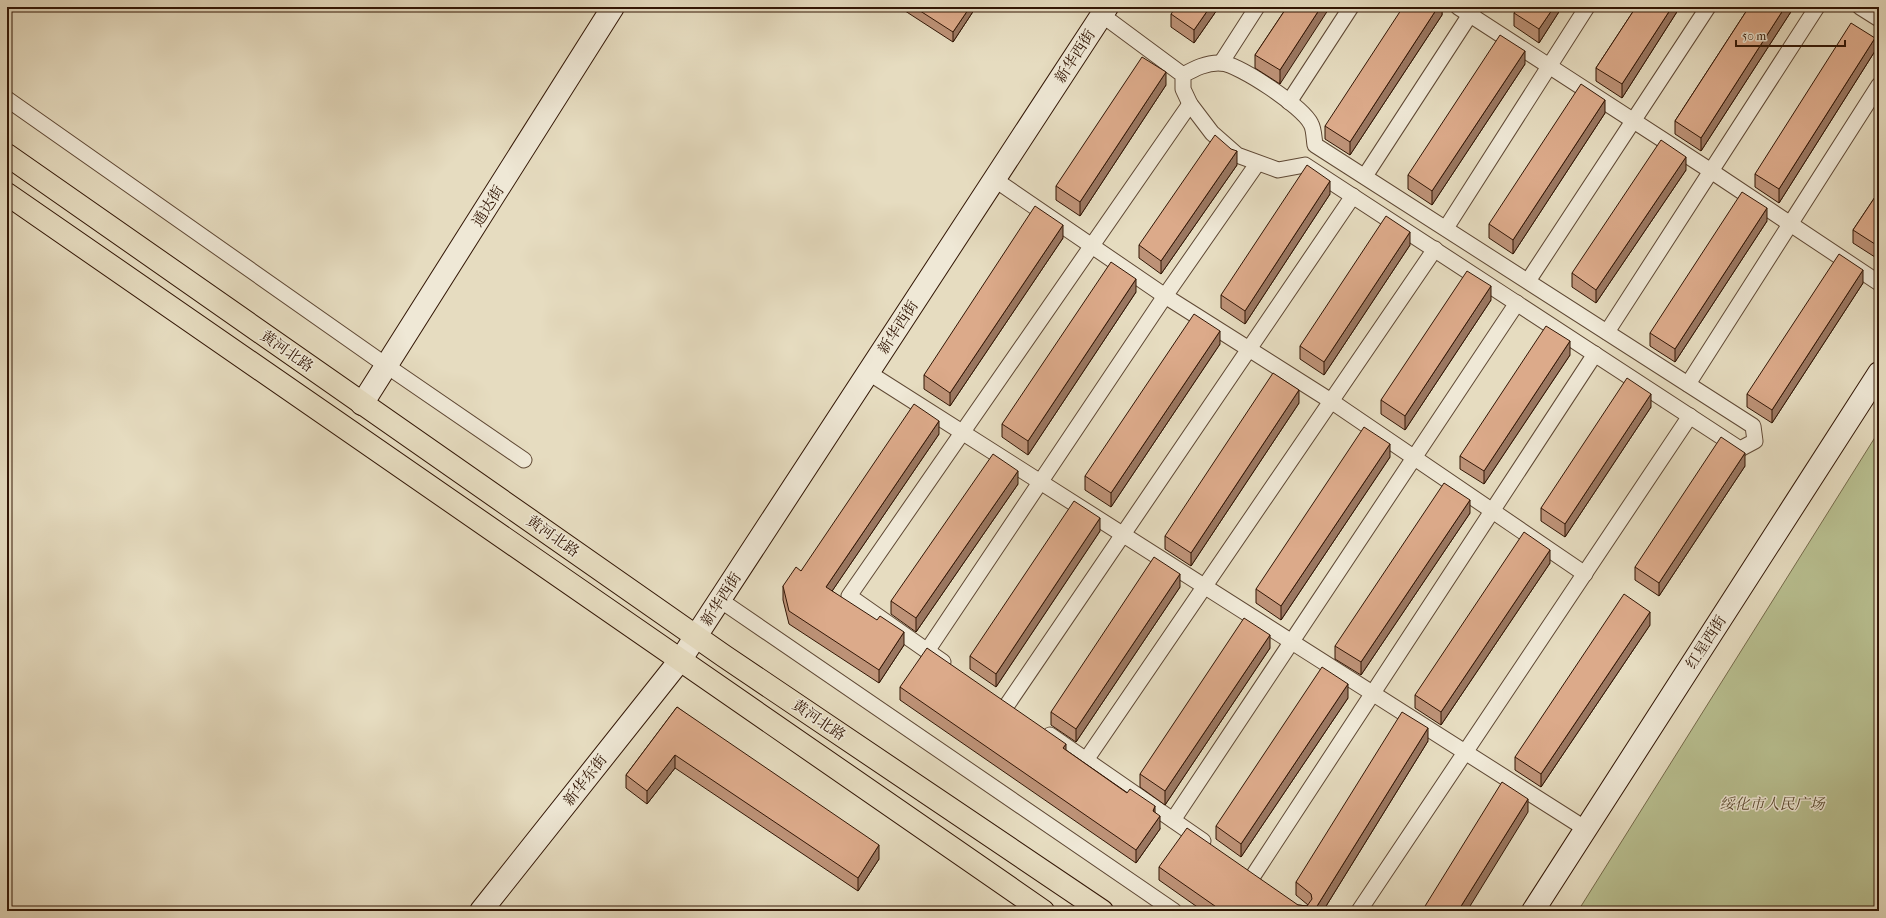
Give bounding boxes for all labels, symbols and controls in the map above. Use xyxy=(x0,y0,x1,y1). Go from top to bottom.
scale bar xyxy=(1736,22,1845,48)
street label: 新华西街 xyxy=(1051,26,1099,86)
text: 50 m xyxy=(1742,29,1766,43)
street label: 通达街 xyxy=(468,182,508,230)
street label: 新华西街 xyxy=(874,297,922,357)
street label: 黄河北路 xyxy=(257,326,317,376)
street label: 黄河北路 xyxy=(523,511,583,561)
street label: 新华西街 xyxy=(697,569,745,629)
street label: 红星西街 xyxy=(1682,612,1730,672)
street label: 黄河北路 xyxy=(789,696,849,744)
street label: 新华东街 xyxy=(559,751,611,809)
park label: 绥化市人民广场 xyxy=(1719,795,1826,813)

